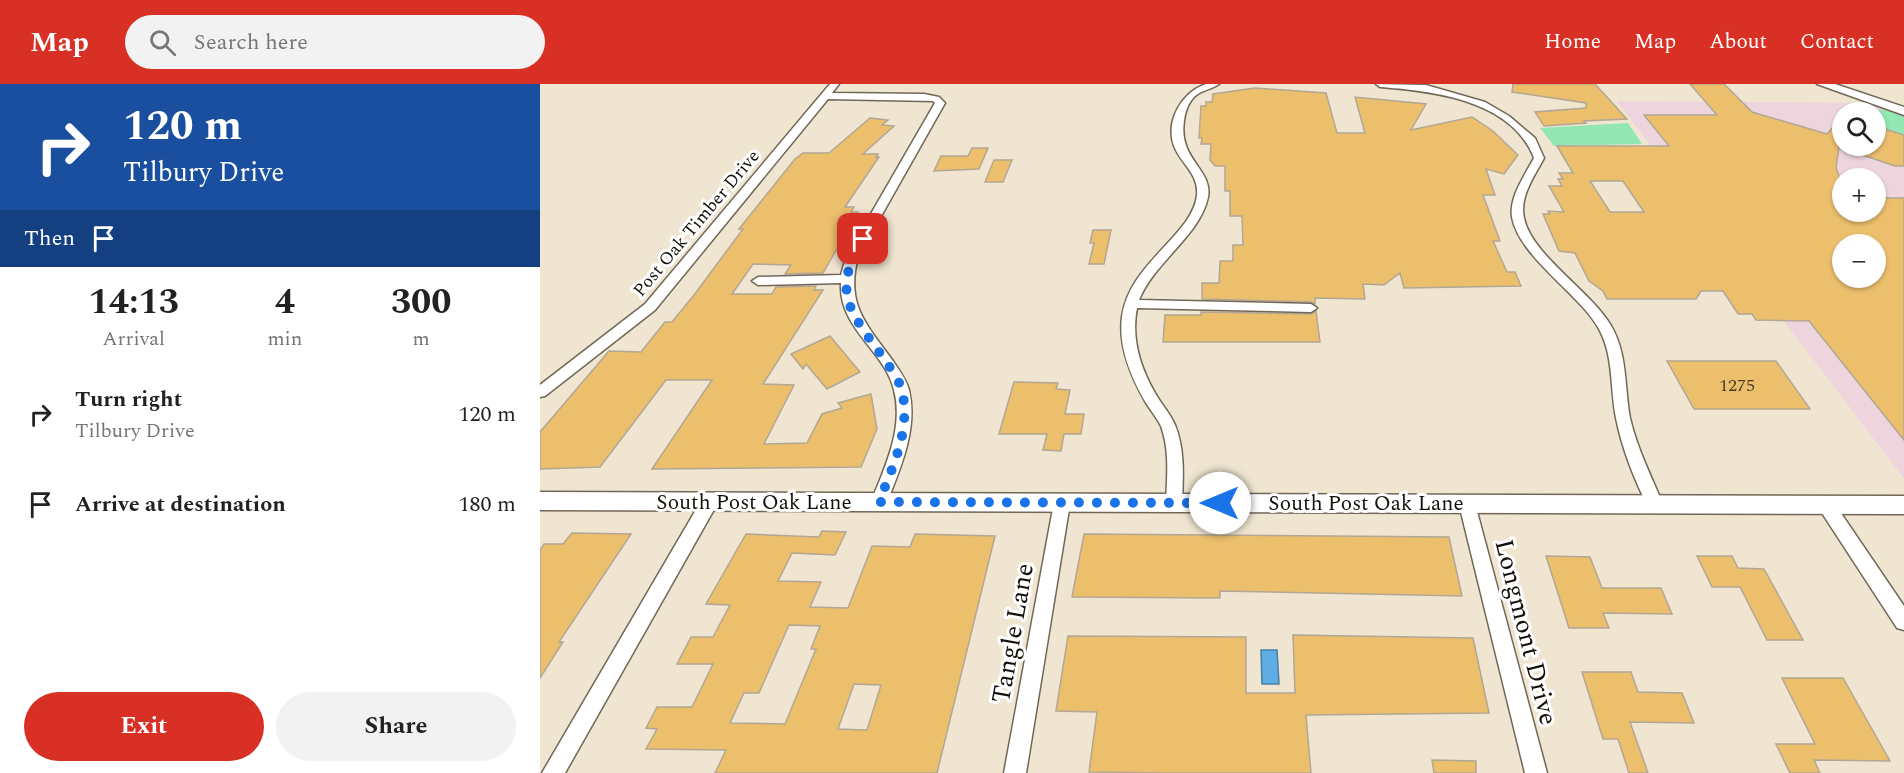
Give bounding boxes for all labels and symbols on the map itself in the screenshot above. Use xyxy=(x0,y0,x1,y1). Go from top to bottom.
street label: Post Oak Timber Drive xyxy=(627,144,766,303)
pin xyxy=(837,213,888,264)
house number: 1275 xyxy=(1719,372,1755,399)
position arrow xyxy=(1188,471,1252,535)
street label: South Post Oak Lane xyxy=(656,487,852,519)
street label: South Post Oak Lane xyxy=(1268,488,1464,520)
street label: Longmont Drive xyxy=(1484,535,1568,729)
street label: Tangle Lane xyxy=(981,560,1045,706)

